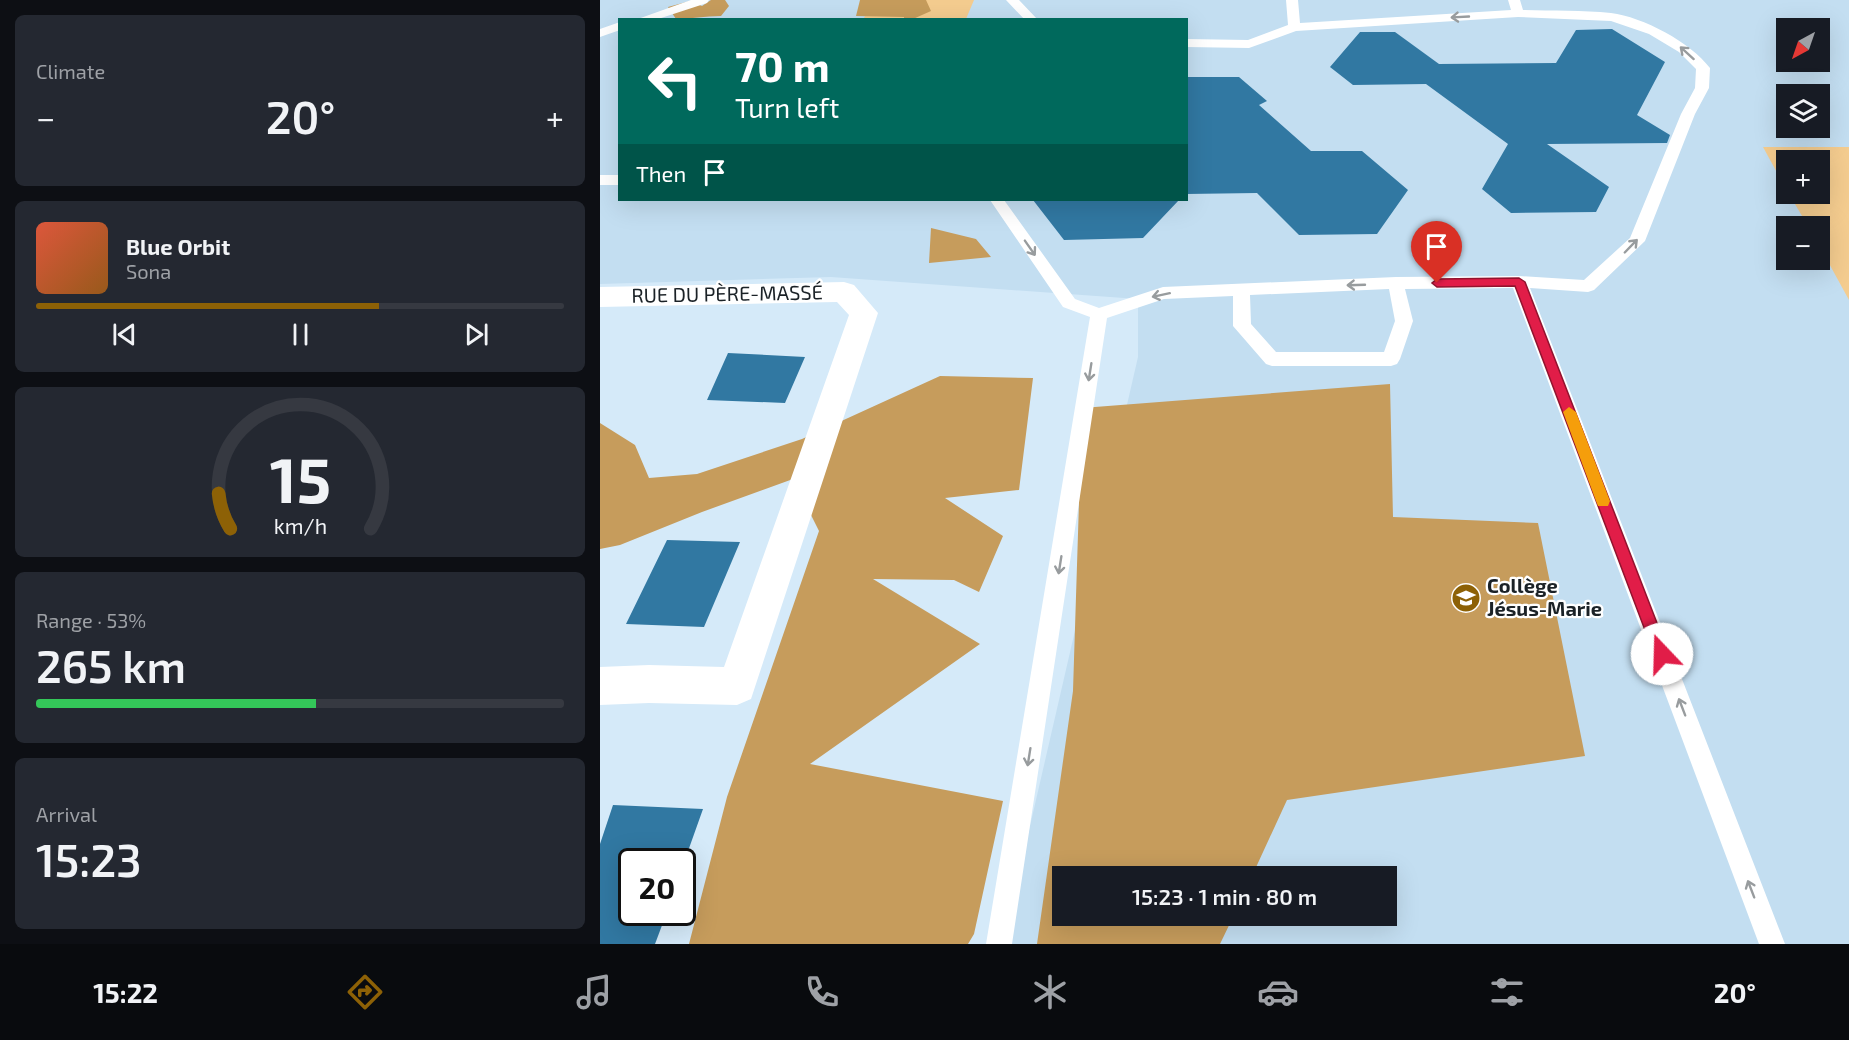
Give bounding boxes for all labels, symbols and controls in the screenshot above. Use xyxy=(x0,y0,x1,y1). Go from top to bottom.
one-way arrow xyxy=(1450,12,1470,23)
north arrow xyxy=(1776,18,1830,72)
map controls xyxy=(1776,18,1830,270)
text: 70 m xyxy=(735,40,830,90)
icon: left xyxy=(636,42,714,120)
one-way arrow xyxy=(1680,46,1695,60)
text: Climate xyxy=(36,59,105,83)
button: layers xyxy=(1776,84,1830,138)
text: 20° xyxy=(266,89,335,143)
text: Turn left xyxy=(735,91,839,123)
text: − xyxy=(36,97,55,137)
text: + xyxy=(546,97,564,137)
button: + xyxy=(1776,150,1830,204)
icon: arrive xyxy=(698,156,731,189)
text: Then xyxy=(636,160,686,186)
button: − xyxy=(1776,216,1830,270)
pin xyxy=(1411,221,1462,283)
icon: arrive xyxy=(1420,230,1453,263)
text: Blue Orbit xyxy=(126,233,230,259)
one-way arrow xyxy=(1024,239,1037,256)
one-way arrow xyxy=(1624,239,1638,254)
text: Sona xyxy=(126,259,171,283)
street label: RUE DU PÈRE-MASSÉ xyxy=(631,279,823,307)
one-way arrow xyxy=(1346,279,1366,290)
one-way arrow xyxy=(1152,289,1171,301)
icon: previous xyxy=(108,318,141,351)
icon: pause xyxy=(284,318,317,351)
icon: next xyxy=(460,318,493,351)
one-way arrow xyxy=(1084,362,1095,381)
text: 15 xyxy=(269,441,331,516)
text: km/h xyxy=(273,513,327,538)
one-way arrow xyxy=(1054,554,1065,574)
place label: Collège Jésus-Marie xyxy=(1487,573,1602,620)
school or university icon: Collège Jésus-Marie xyxy=(1450,582,1482,614)
text: Range · 53% xyxy=(36,608,146,632)
position arrow xyxy=(1630,622,1694,686)
text: 265 km xyxy=(36,638,186,692)
one-way arrow xyxy=(1676,698,1687,717)
one-way arrow xyxy=(1023,747,1034,767)
text: Arrival xyxy=(36,802,97,826)
text: 15:23 xyxy=(36,832,142,886)
speed limit sign: 20 xyxy=(618,848,696,926)
one-way arrow xyxy=(1745,881,1756,899)
text: 15:23 · 1 min · 80 m xyxy=(1132,883,1317,909)
icon: directions xyxy=(344,971,386,1013)
icon: music xyxy=(573,971,615,1013)
icon: phone xyxy=(801,971,843,1013)
icon: climate xyxy=(1029,971,1071,1013)
icon: car xyxy=(1257,971,1299,1013)
icon: filters xyxy=(1486,971,1528,1013)
text: 15:22 xyxy=(93,976,158,1008)
text: 20° xyxy=(1714,976,1756,1008)

